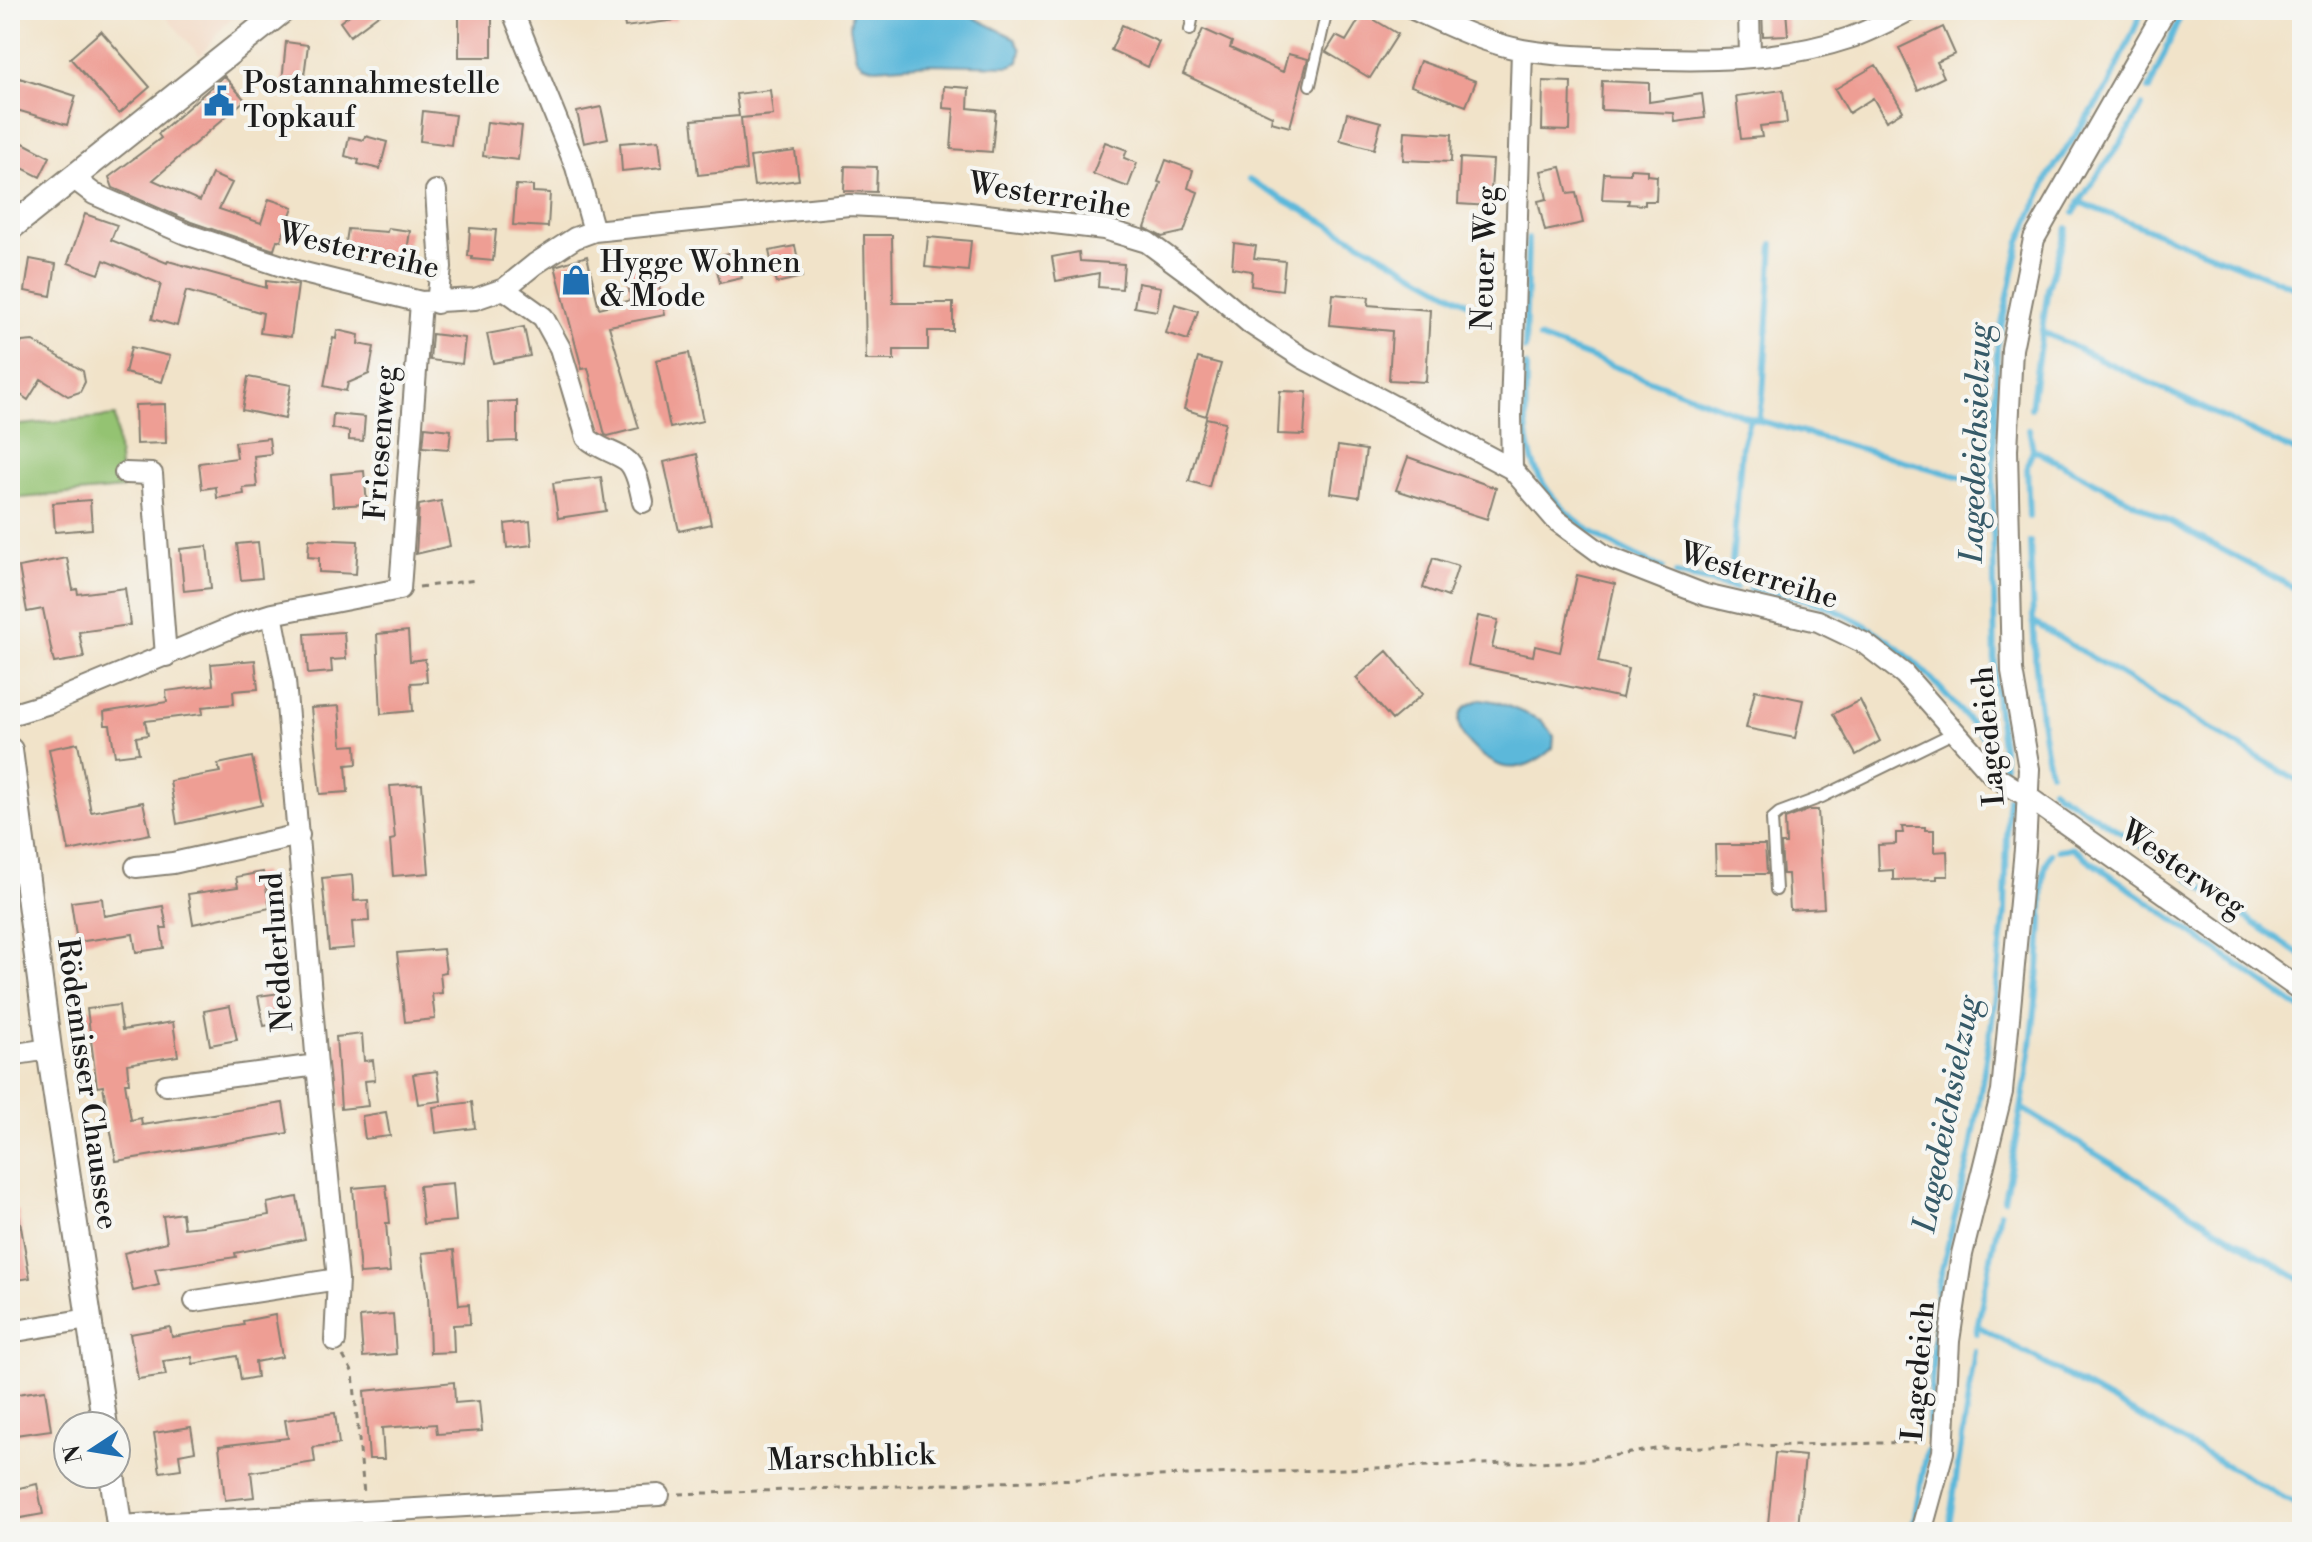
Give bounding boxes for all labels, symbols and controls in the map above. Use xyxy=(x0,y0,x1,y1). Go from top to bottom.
place label: Postannahmestelle Topkauf xyxy=(243,65,500,137)
public building icon: Postannahmestelle Topkauf xyxy=(202,84,236,118)
street label: Westerreihe xyxy=(965,164,1134,228)
street label: Neuer Weg xyxy=(1463,185,1507,331)
street label: Westerreihe xyxy=(274,214,443,288)
place label: Hygge Wohnen & Mode xyxy=(600,244,801,316)
shop icon: Hygge Wohnen & Mode xyxy=(559,263,593,297)
water label: Lagedeichsielzug xyxy=(1952,321,2000,565)
street label: Friesenweg xyxy=(357,364,405,522)
street label: Westerreihe xyxy=(1674,534,1843,618)
street label: Lagedeich xyxy=(1964,664,2014,808)
street label: Westerweg xyxy=(2112,811,2254,926)
street label: Nedderlund xyxy=(253,871,303,1033)
street label: Rödemisser Chaussee xyxy=(48,936,126,1232)
water label: Lagedeichsielzug xyxy=(1904,991,1990,1237)
street label: Lagedeich xyxy=(1894,1299,1944,1443)
north arrow xyxy=(52,1410,132,1490)
street label: Marschblick xyxy=(767,1436,937,1480)
text: N xyxy=(59,1442,89,1465)

